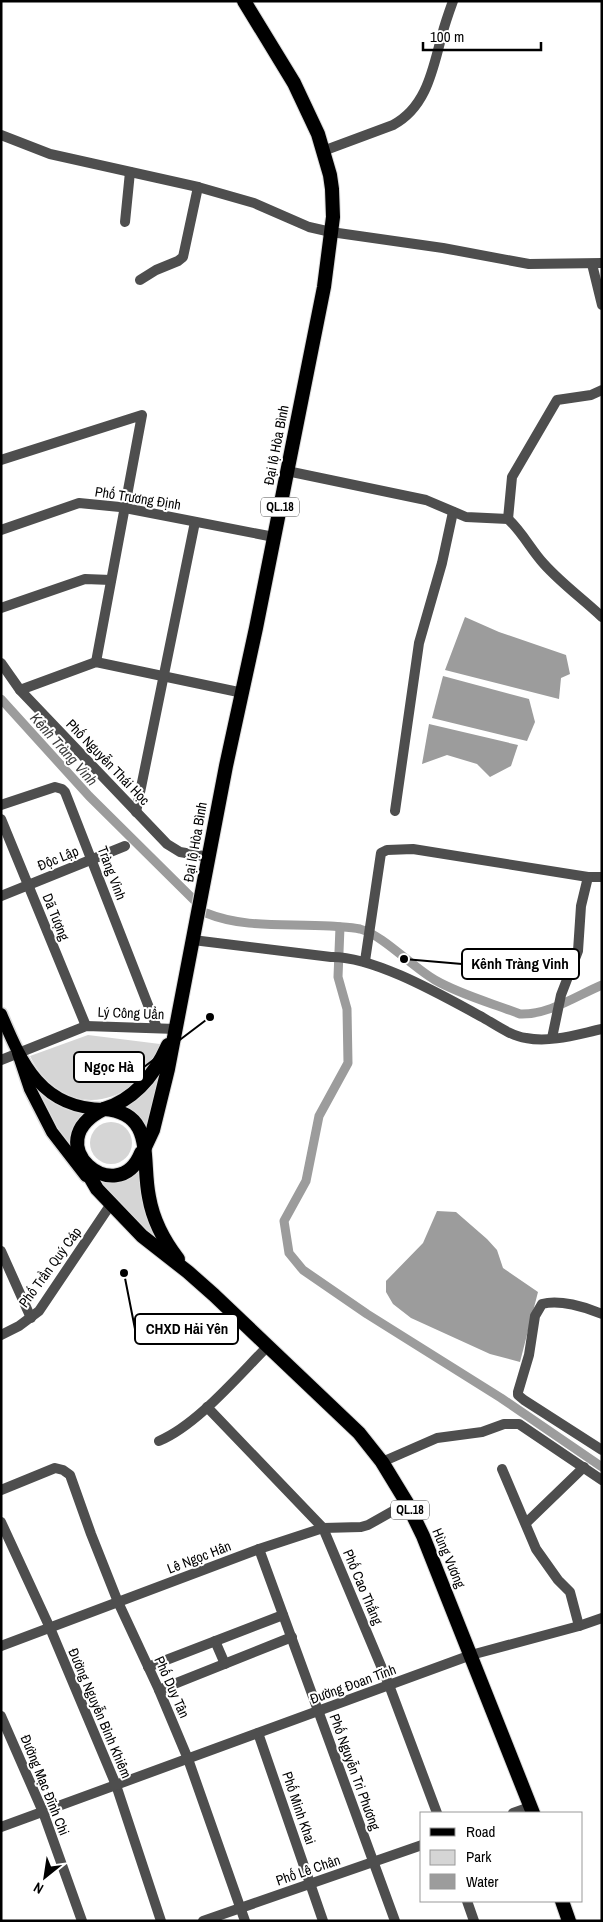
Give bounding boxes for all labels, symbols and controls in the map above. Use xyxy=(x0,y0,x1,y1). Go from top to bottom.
scale bar xyxy=(423,20,540,52)
text: 100 m xyxy=(430,26,464,47)
street label: Đại lộ Hòa Bình xyxy=(259,404,293,486)
street label: Phố Trương Định xyxy=(94,482,182,514)
road number: QL.18 xyxy=(261,498,299,516)
water label: Kênh Tràng Vinh xyxy=(25,708,103,790)
street label: Phố Nguyễn Thái Học xyxy=(62,715,154,809)
street label: Đại lộ Hòa Bình xyxy=(179,801,211,883)
street label: Độc Lập xyxy=(35,842,81,874)
street label: Tràng Vinh xyxy=(94,844,130,902)
street label: Dã Tượng xyxy=(38,891,74,944)
callout: Kênh Tràng Vinh xyxy=(462,949,579,979)
text: Kênh Tràng Vinh xyxy=(471,953,569,974)
street label: Lý Công Uẩn xyxy=(97,1003,165,1023)
callout: Ngọc Hà xyxy=(74,1052,144,1082)
text: Ngọc Hà xyxy=(84,1056,134,1077)
street label: Phố Trần Quý Cáp xyxy=(15,1223,85,1311)
callout: CHXD Hải Yên xyxy=(135,1314,238,1344)
text: CHXD Hải Yên xyxy=(146,1318,228,1339)
road number: QL.18 xyxy=(391,1500,429,1520)
street label: Hùng Vương xyxy=(428,1525,470,1591)
street label: Lê Ngọc Hân xyxy=(164,1537,234,1577)
street label: Phố Cao Thắng xyxy=(339,1547,387,1628)
street label: Đường Nguyễn Bỉnh Khiêm xyxy=(64,1645,136,1781)
street label: Phố Duy Tân xyxy=(150,1653,194,1721)
street label: Đường Đoan Tĩnh xyxy=(308,1660,398,1708)
street label: Phố Nguyễn Tri Phương xyxy=(326,1711,385,1833)
street label: Đường Mạc Đĩnh Chi xyxy=(17,1732,73,1838)
street label: Phố Minh Khai xyxy=(278,1769,320,1847)
legend xyxy=(420,1812,583,1902)
text: Road xyxy=(466,1821,495,1842)
text: Park xyxy=(466,1846,492,1867)
street label: Phố Lê Chân xyxy=(273,1851,343,1889)
north arrow xyxy=(20,1852,70,1902)
text: Water xyxy=(466,1871,498,1892)
text: N xyxy=(30,1878,47,1898)

